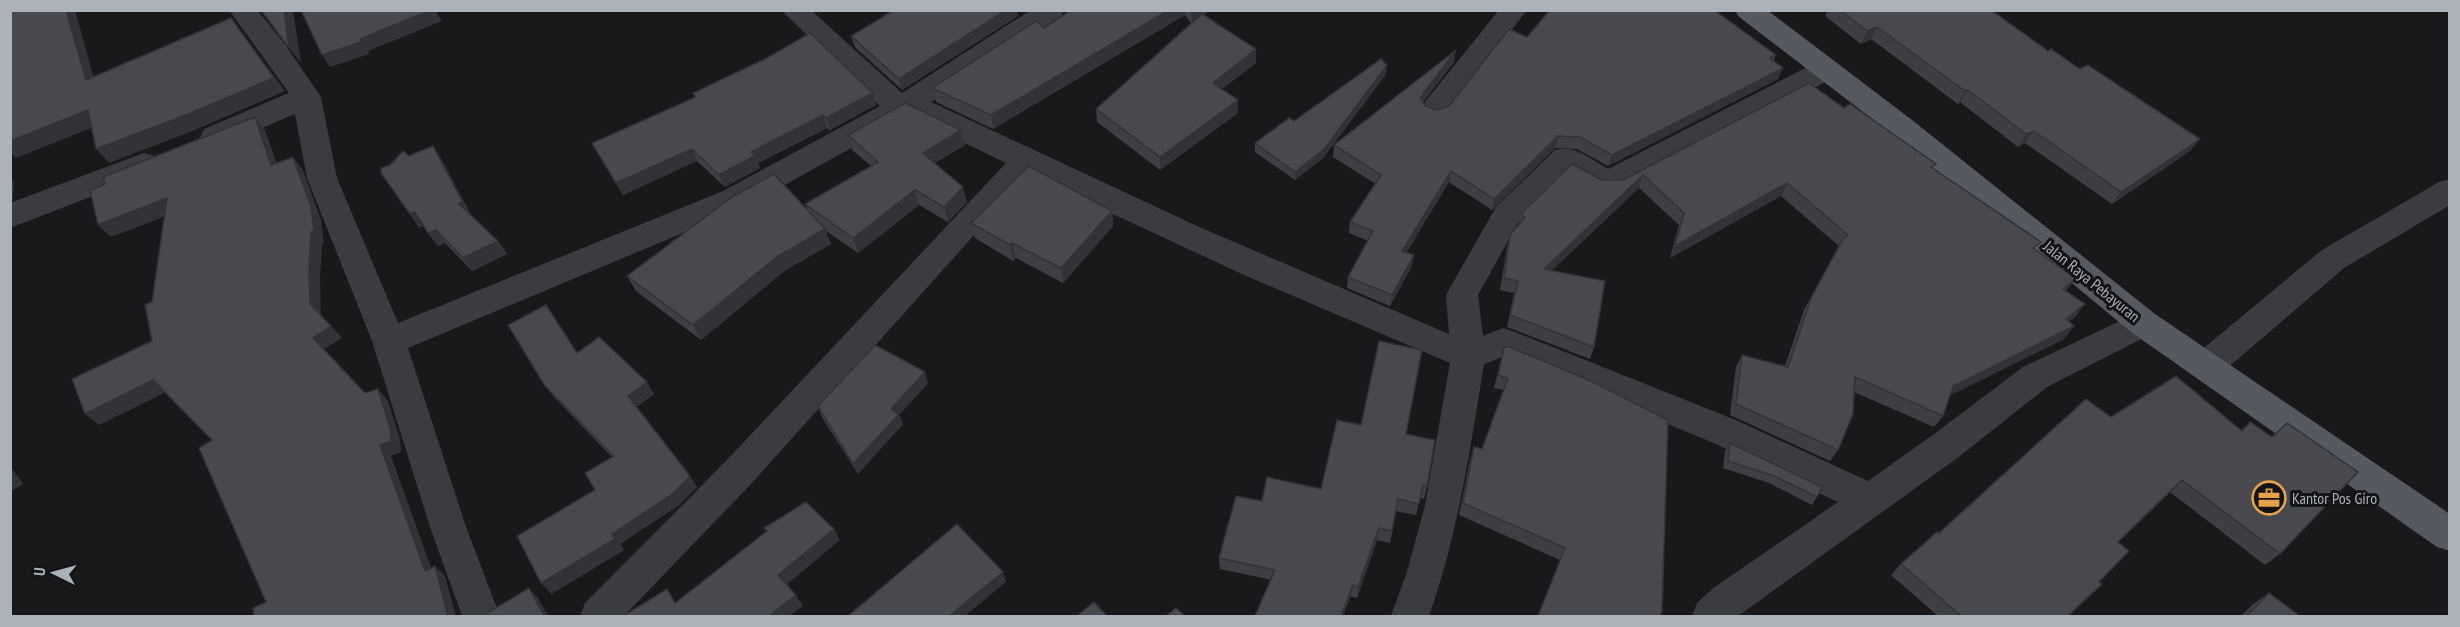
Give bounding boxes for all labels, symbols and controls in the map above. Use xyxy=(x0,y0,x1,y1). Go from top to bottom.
street label: Jalan Raya Pebayuran xyxy=(2039,235,2144,326)
office icon: Kantor Pos Giro xyxy=(2251,480,2287,516)
place label: Kantor Pos Giro xyxy=(2292,488,2377,508)
north arrow xyxy=(24,543,84,603)
text: U xyxy=(29,567,49,577)

